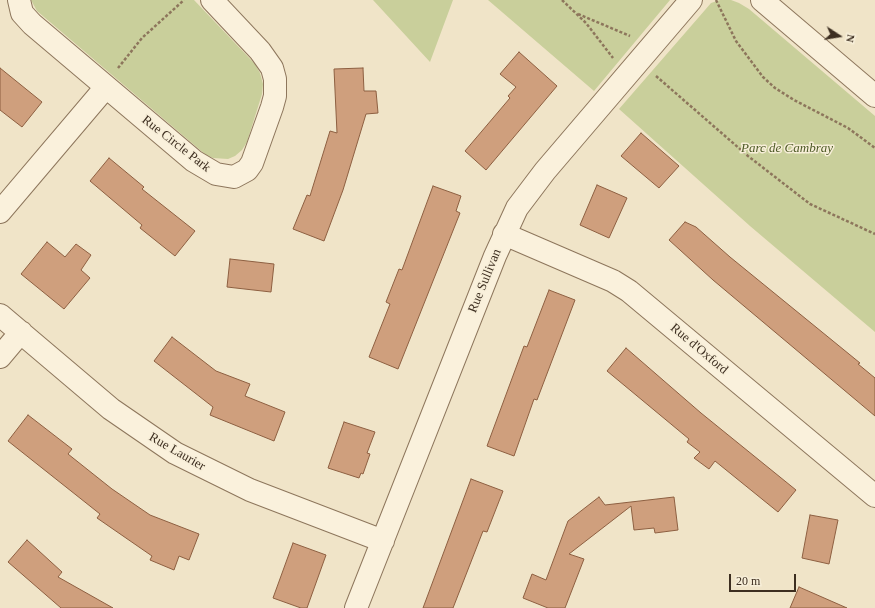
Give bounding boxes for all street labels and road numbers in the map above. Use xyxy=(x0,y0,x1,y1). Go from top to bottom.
street label: Rue Circle Park xyxy=(138,112,214,176)
street label: Rue Sullivan xyxy=(465,247,505,315)
street label: Rue d'Oxford xyxy=(667,320,731,378)
street label: Rue Laurier xyxy=(146,430,208,474)

